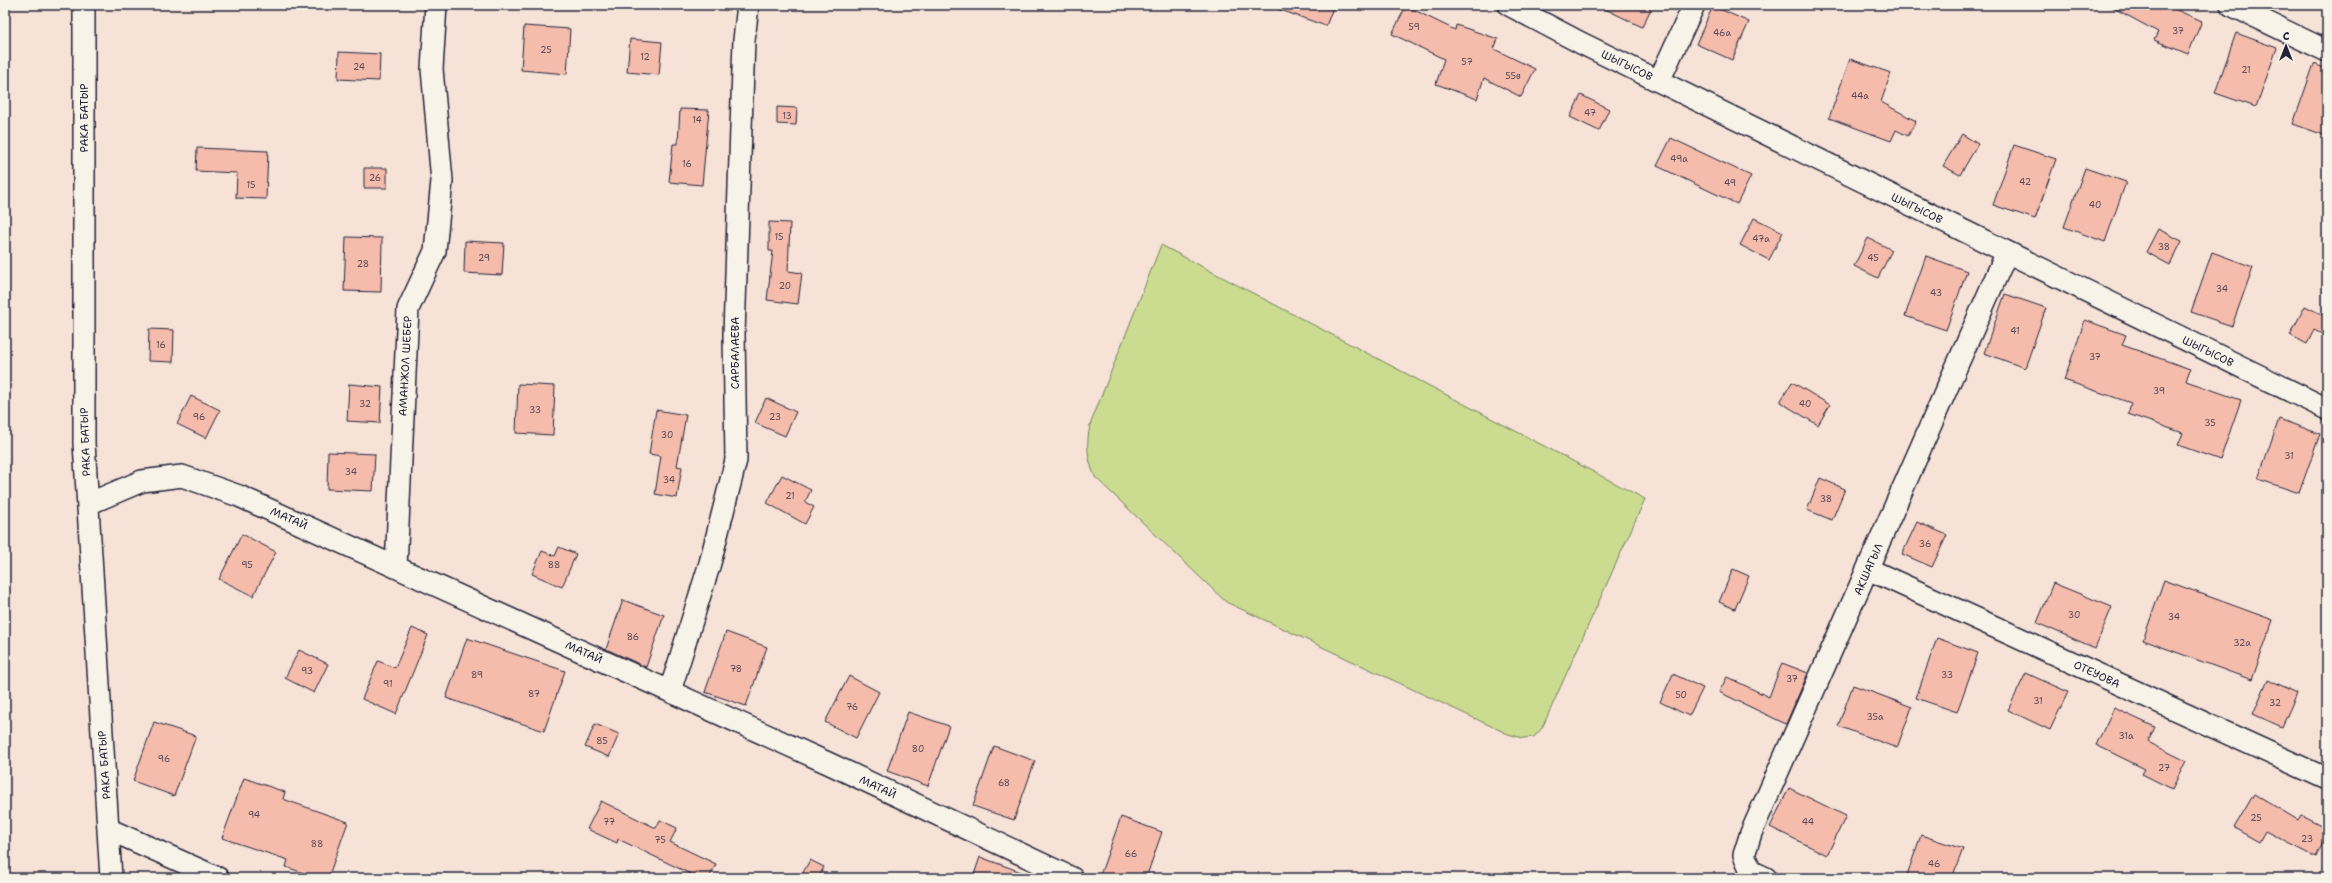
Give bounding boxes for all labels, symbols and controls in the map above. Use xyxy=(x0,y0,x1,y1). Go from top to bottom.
house number: 59 xyxy=(1408,21,1420,33)
house number: 37 xyxy=(2172,25,2184,37)
north arrow xyxy=(2266,26,2306,66)
house number: 46а xyxy=(1713,27,1731,39)
text: С xyxy=(2283,29,2290,44)
house number: 25 xyxy=(540,44,552,56)
street label: ШЫГЫСОВ xyxy=(1599,47,1655,85)
house number: 12 xyxy=(640,51,650,63)
house number: 57 xyxy=(1461,56,1473,68)
house number: 24 xyxy=(353,61,365,73)
house number: 21 xyxy=(2241,64,2251,76)
house number: 55в xyxy=(1505,70,1521,82)
street label: РАКА БАТЫР xyxy=(77,84,92,152)
house number: 44а xyxy=(1851,90,1869,102)
house number: 47 xyxy=(1584,107,1596,119)
house number: 13 xyxy=(782,110,792,122)
house number: 14 xyxy=(692,114,702,126)
house number: 49а xyxy=(1670,153,1688,165)
house number: 16 xyxy=(682,158,692,170)
house number: 26 xyxy=(369,172,381,184)
house number: 42 xyxy=(2019,176,2031,188)
house number: 49 xyxy=(1724,177,1736,189)
house number: 15 xyxy=(246,179,256,191)
street label: ШЫГЫСОВ xyxy=(1889,190,1945,228)
house number: 40 xyxy=(2089,199,2101,211)
house number: 15 xyxy=(774,231,784,243)
house number: 47а xyxy=(1752,233,1770,245)
house number: 38 xyxy=(2158,241,2170,253)
house number: 29 xyxy=(478,252,490,264)
house number: 45 xyxy=(1867,252,1879,264)
house number: 28 xyxy=(357,258,369,270)
house number: 20 xyxy=(779,280,791,292)
house number: 34 xyxy=(2216,283,2228,295)
house number: 43 xyxy=(1930,287,1942,299)
street label: АМАНЖОЛ ШЕБЕР xyxy=(395,315,416,417)
street label: САРБАЛАЕВА xyxy=(728,317,743,389)
house number: 41 xyxy=(2010,325,2020,337)
street label: ШЫГЫСОВ xyxy=(2180,333,2236,371)
house number: 16 xyxy=(156,339,166,351)
house number: 37 xyxy=(2089,351,2101,363)
house number: 39 xyxy=(2153,385,2165,397)
house number: 32 xyxy=(359,398,371,410)
house number: 40 xyxy=(1799,398,1811,410)
house number: 33 xyxy=(529,404,541,416)
street label: РАКА БАТЫР xyxy=(77,407,94,477)
house number: 96 xyxy=(193,411,205,423)
house number: 23 xyxy=(769,411,781,423)
house number: 35 xyxy=(2204,417,2216,429)
house number: 30 xyxy=(661,429,673,441)
house number: 31 xyxy=(2284,450,2294,462)
house number: 34 xyxy=(345,466,357,478)
house number: 34 xyxy=(663,474,675,486)
house number: 21 xyxy=(785,490,795,502)
house number: 38 xyxy=(1820,493,1832,505)
street label: МАТАЙ xyxy=(268,503,310,533)
house number: 36 xyxy=(1919,538,1931,550)
street label: АКШАГЫЛ xyxy=(1850,541,1887,598)
house number: 95 xyxy=(241,559,253,571)
house number: 88 xyxy=(548,559,560,571)
house number: 30 xyxy=(2068,609,2080,621)
house number: 34 xyxy=(2168,611,2180,623)
house number: 86 xyxy=(627,631,639,643)
street label: МАТАЙ xyxy=(563,637,605,667)
house number: 32а xyxy=(2233,637,2251,649)
street label: ОТЕУОВА xyxy=(2071,657,2122,692)
house number: 78 xyxy=(730,663,742,675)
house number: 93 xyxy=(301,665,313,677)
house number: 89 xyxy=(471,669,483,681)
house number: 33 xyxy=(1941,669,1953,681)
house number: 37 xyxy=(1786,673,1798,685)
house number: 91 xyxy=(383,678,393,690)
house number: 87 xyxy=(528,688,540,700)
house number: 50 xyxy=(1675,689,1687,701)
house number: 31 xyxy=(2033,695,2043,707)
house number: 32 xyxy=(2269,697,2281,709)
house number: 76 xyxy=(846,701,858,713)
house number: 35а xyxy=(1866,711,1884,723)
street label: РАКА БАТЫР xyxy=(95,730,114,800)
house number: 31а xyxy=(2118,730,2134,742)
house number: 85 xyxy=(596,735,608,747)
house number: 80 xyxy=(912,743,924,755)
house number: 96 xyxy=(158,753,170,765)
house number: 27 xyxy=(2158,762,2170,774)
street label: МАТАЙ xyxy=(857,771,899,803)
house number: 68 xyxy=(998,777,1010,789)
house number: 94 xyxy=(248,809,260,821)
house number: 25 xyxy=(2250,812,2262,824)
house number: 77 xyxy=(603,816,615,828)
house number: 44 xyxy=(1802,816,1814,828)
house number: 23 xyxy=(2301,833,2313,845)
house number: 75 xyxy=(654,834,666,846)
house number: 88 xyxy=(311,838,323,850)
house number: 66 xyxy=(1125,848,1137,860)
house number: 46 xyxy=(1928,858,1940,870)

